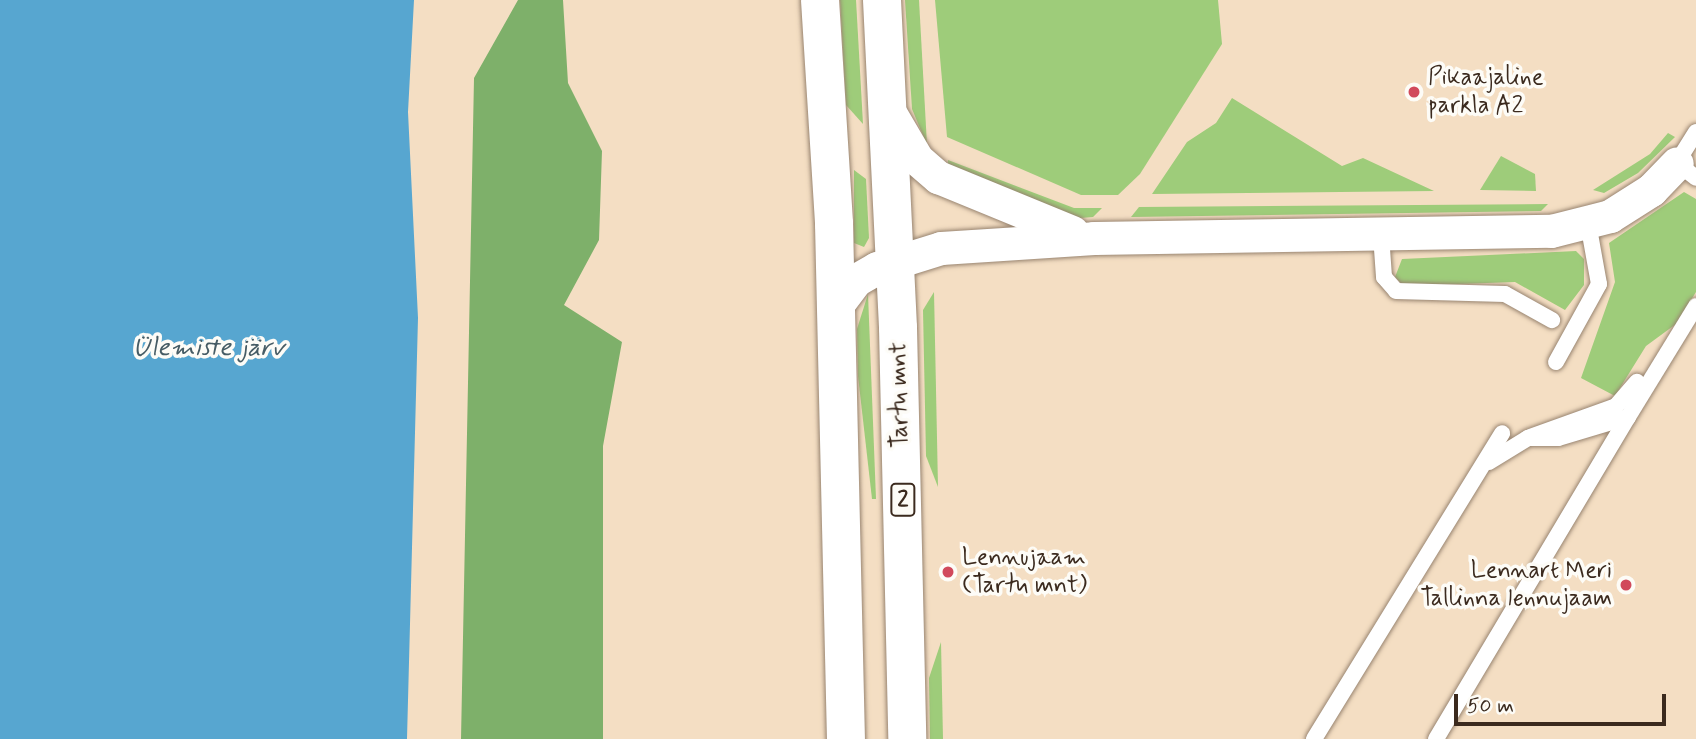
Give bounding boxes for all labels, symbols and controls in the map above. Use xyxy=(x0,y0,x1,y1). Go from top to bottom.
place label: Pikaajaline parkla A2 xyxy=(1428,64,1544,120)
marker: Pikaajaline parkla A2 xyxy=(1406,84,1422,100)
water label: Ülemiste järv xyxy=(132,333,284,365)
street label: Tartu mnt xyxy=(885,342,915,448)
road number: 2 xyxy=(889,480,917,520)
place label: Lennujaam (Tartu mnt) xyxy=(962,544,1087,600)
place label: Lennart Meri Tallinna lennujaam xyxy=(1410,557,1612,613)
marker: Lennujaam (Tartu mnt) xyxy=(940,564,956,580)
marker: Lennart Meri Tallinna lennujaam xyxy=(1618,577,1634,593)
scale bar xyxy=(1458,680,1670,724)
text: 50 m xyxy=(1467,692,1514,720)

